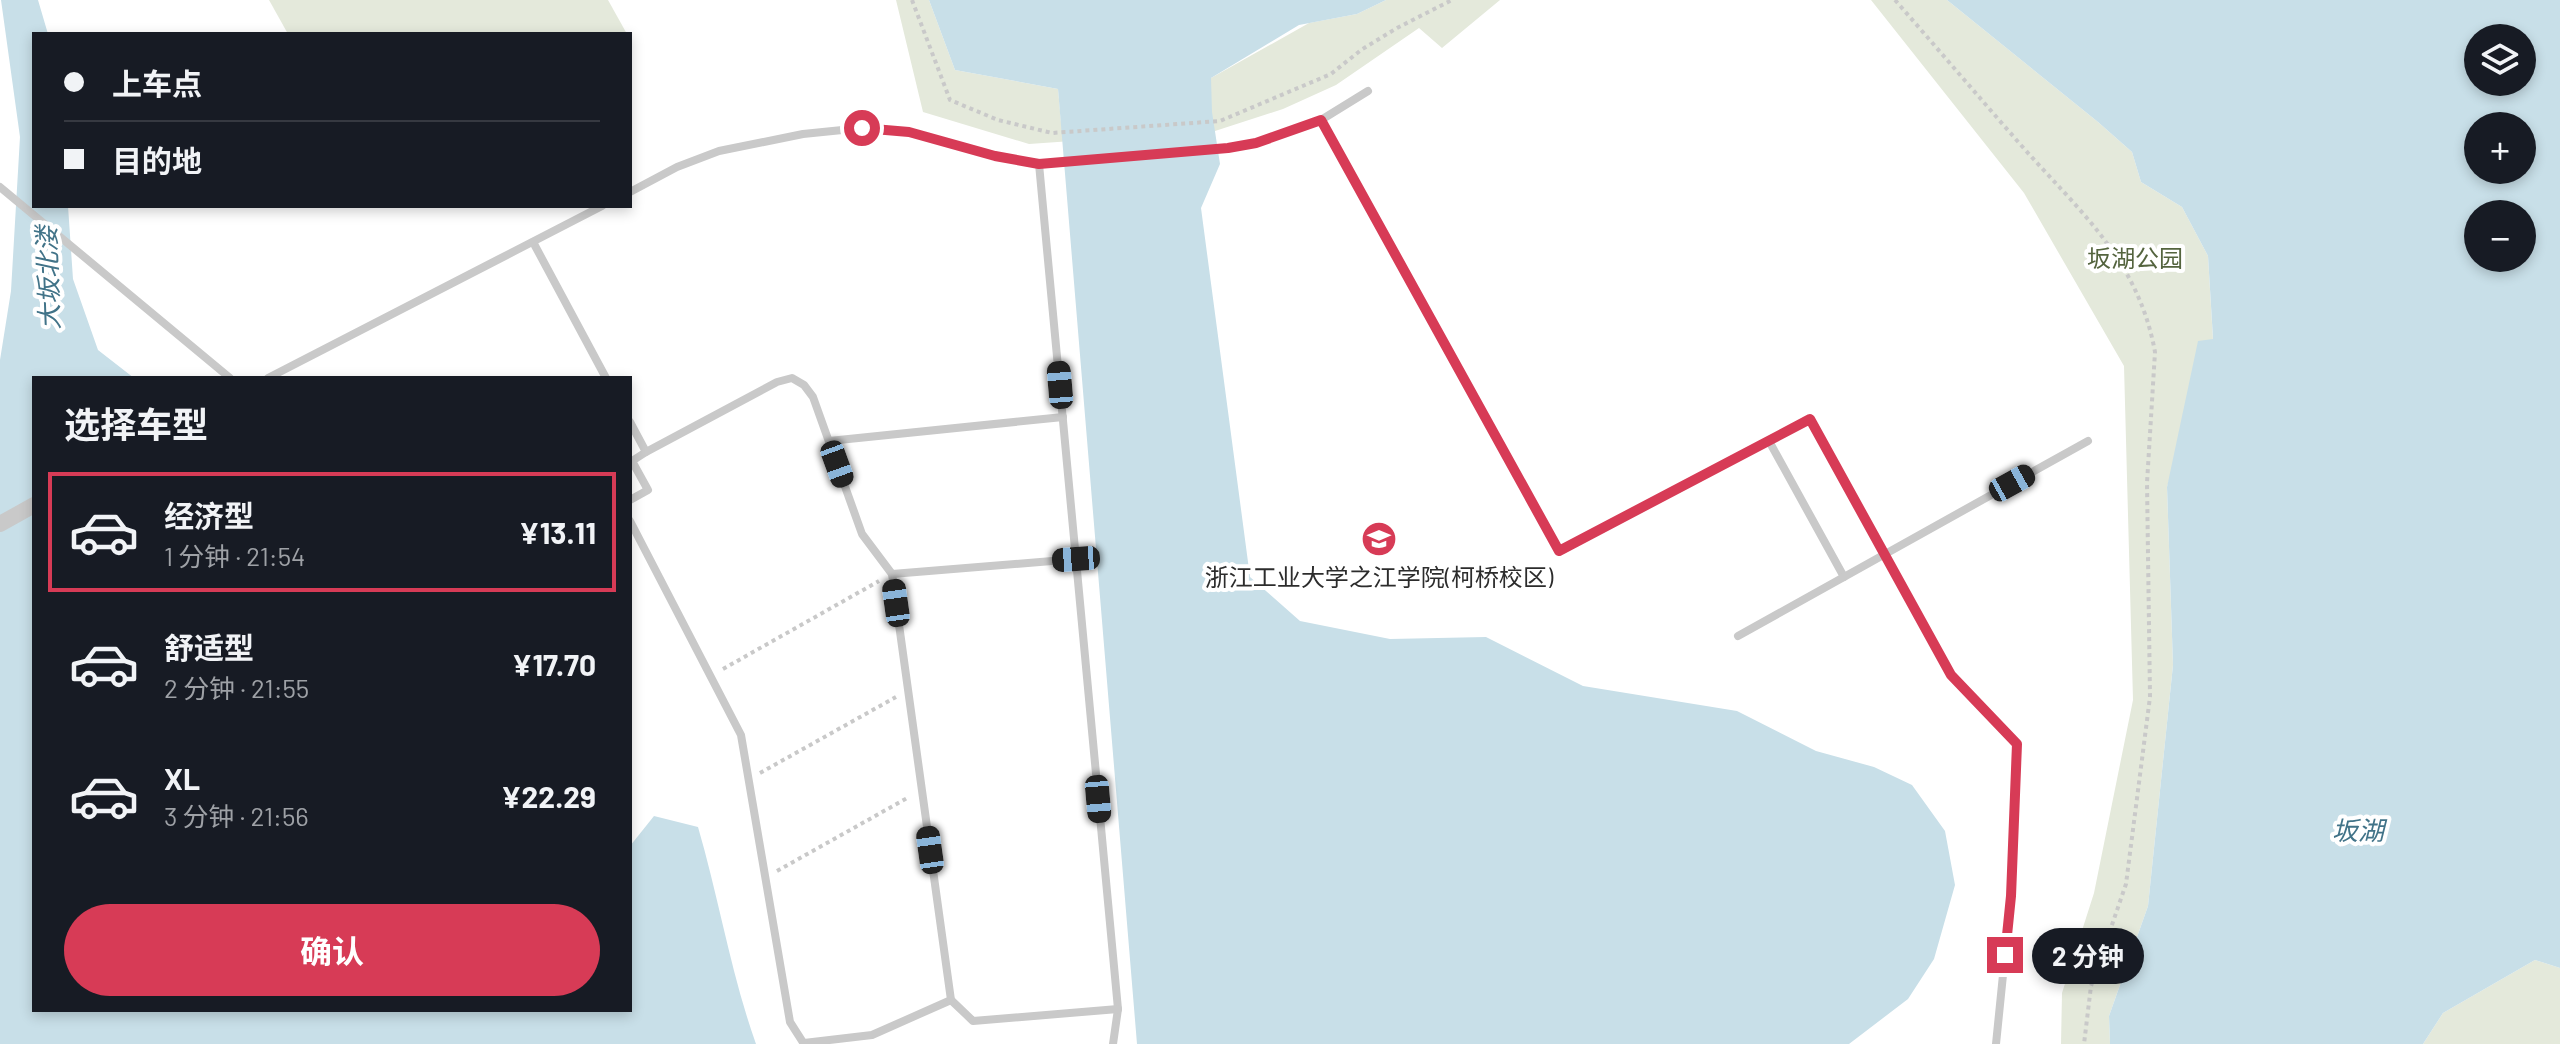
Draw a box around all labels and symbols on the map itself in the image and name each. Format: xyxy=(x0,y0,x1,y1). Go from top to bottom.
route start xyxy=(844,110,880,146)
water label: 大坂北溇 xyxy=(30,223,64,331)
park label: 坂湖公园 xyxy=(2087,243,2183,272)
car xyxy=(1046,360,1074,410)
car xyxy=(818,437,856,491)
car xyxy=(1985,461,2039,505)
school or university icon: 浙江工业大学之江学院(柯桥校区) xyxy=(1360,520,1398,558)
car xyxy=(1051,545,1101,573)
place label: 浙江工业大学之江学院(柯桥校区) xyxy=(1205,562,1554,591)
car xyxy=(881,578,911,628)
car xyxy=(1084,774,1112,824)
water label: 坂湖 xyxy=(2332,814,2388,845)
car xyxy=(915,825,945,875)
callout: 2 分钟 xyxy=(2033,927,2145,983)
route end xyxy=(1987,937,2023,973)

